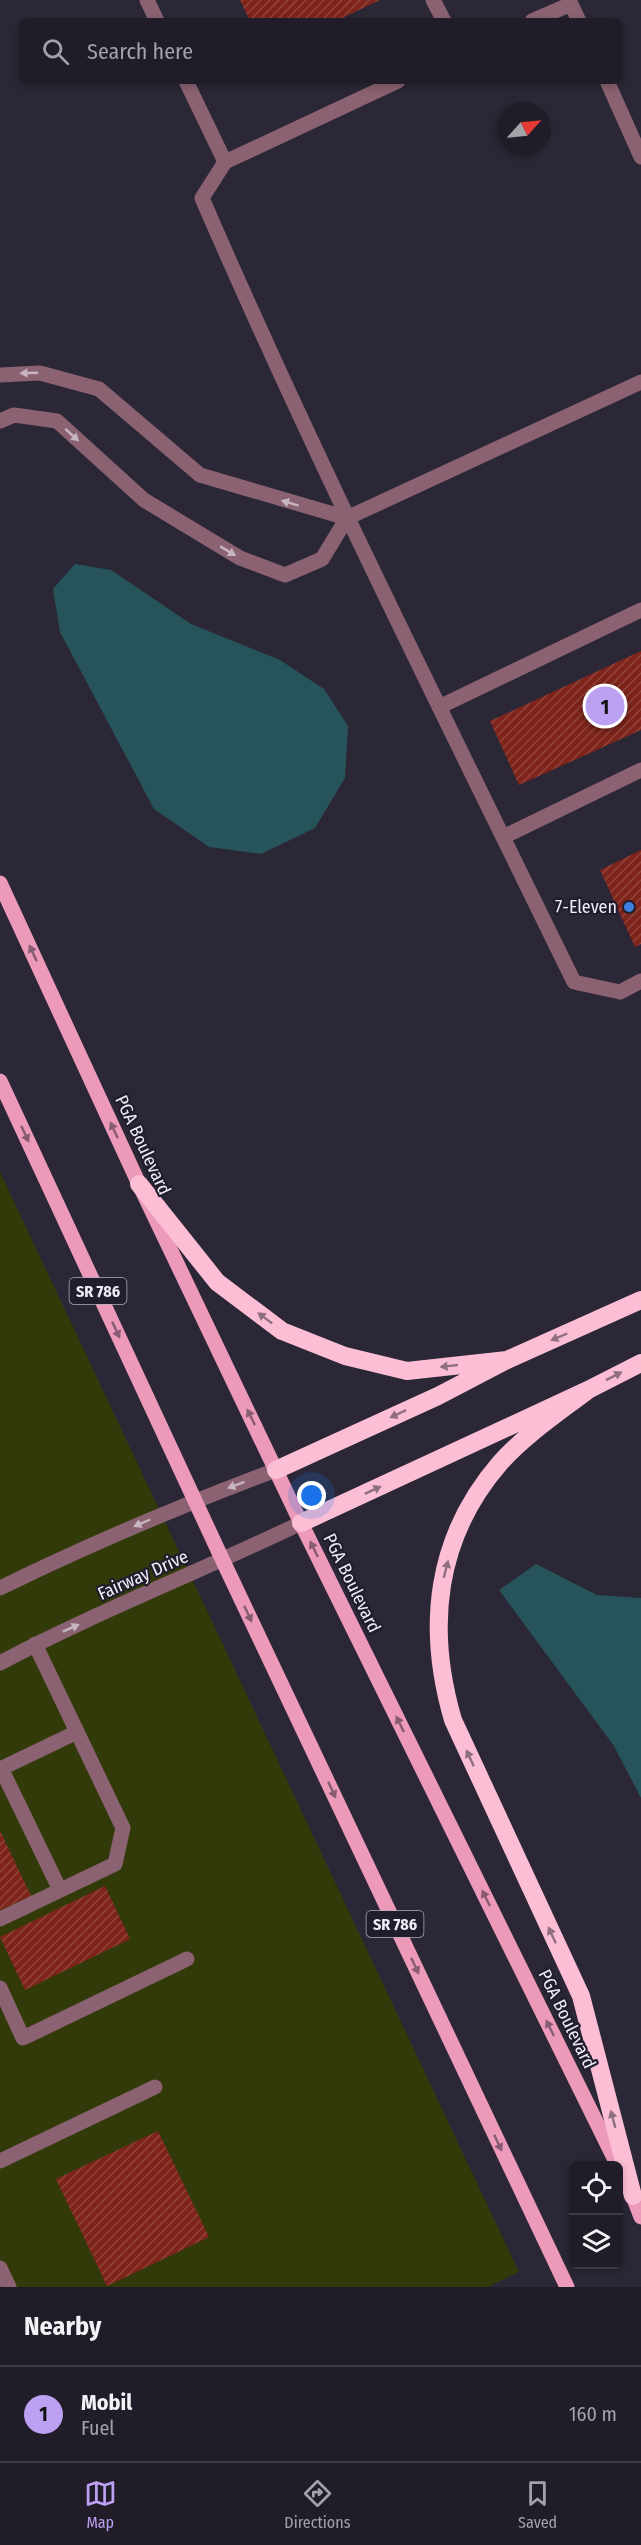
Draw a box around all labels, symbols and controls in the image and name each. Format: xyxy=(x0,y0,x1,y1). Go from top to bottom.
search box xyxy=(18,18,623,84)
icon: search xyxy=(39,35,72,68)
text: Search here xyxy=(87,38,193,65)
north arrow xyxy=(497,102,551,156)
one-way arrow xyxy=(19,369,38,378)
one-way arrow xyxy=(64,428,79,441)
one-way arrow xyxy=(281,498,299,507)
one-way arrow xyxy=(220,545,236,556)
pin: 1 xyxy=(586,684,624,728)
place label: 7-Eleven xyxy=(555,896,617,918)
marker: 7-Eleven xyxy=(622,900,636,914)
one-way arrow xyxy=(28,945,37,962)
street label: PGA Boulevard xyxy=(110,1092,176,1198)
one-way arrow xyxy=(110,1122,119,1139)
one-way arrow xyxy=(20,1126,29,1143)
road number: SR 786 xyxy=(70,1278,126,1304)
one-way arrow xyxy=(257,1313,272,1325)
one-way arrow xyxy=(112,1321,121,1338)
one-way arrow xyxy=(550,1332,568,1342)
one-way arrow xyxy=(439,1361,458,1371)
one-way arrow xyxy=(606,1372,623,1381)
one-way arrow xyxy=(246,1409,255,1426)
one-way arrow xyxy=(389,1410,407,1419)
one-way arrow xyxy=(227,1481,245,1490)
your location xyxy=(297,1481,326,1510)
one-way arrow xyxy=(365,1485,382,1494)
one-way arrow xyxy=(133,1518,151,1528)
street label: PGA Boulevard xyxy=(319,1530,385,1636)
one-way arrow xyxy=(309,1540,318,1557)
street label: Fairway Drive xyxy=(94,1545,192,1605)
one-way arrow xyxy=(441,1560,451,1578)
one-way arrow xyxy=(244,1605,253,1622)
one-way arrow xyxy=(63,1623,81,1633)
one-way arrow xyxy=(395,1715,405,1732)
one-way arrow xyxy=(465,1748,475,1766)
one-way arrow xyxy=(326,1781,336,1799)
one-way arrow xyxy=(482,1890,491,1907)
road number: SR 786 xyxy=(366,1911,424,1937)
one-way arrow xyxy=(548,1926,557,1943)
one-way arrow xyxy=(410,1958,419,1975)
street label: PGA Boulevard xyxy=(534,1966,600,2072)
one-way arrow xyxy=(546,2020,555,2037)
one-way arrow xyxy=(608,2110,617,2128)
one-way arrow xyxy=(494,2134,503,2151)
map controls xyxy=(569,2161,623,2269)
button: locate xyxy=(569,2161,623,2215)
button: layers xyxy=(569,2215,623,2269)
text: Nearby xyxy=(24,2311,101,2342)
text: Mobil xyxy=(81,2389,132,2416)
text: 1 xyxy=(39,2402,48,2426)
text: 160 m xyxy=(569,2402,617,2426)
text: Fuel xyxy=(81,2416,115,2440)
tab: Map xyxy=(84,2477,117,2532)
tab: Directions xyxy=(284,2477,351,2532)
tab: Saved xyxy=(518,2477,557,2532)

